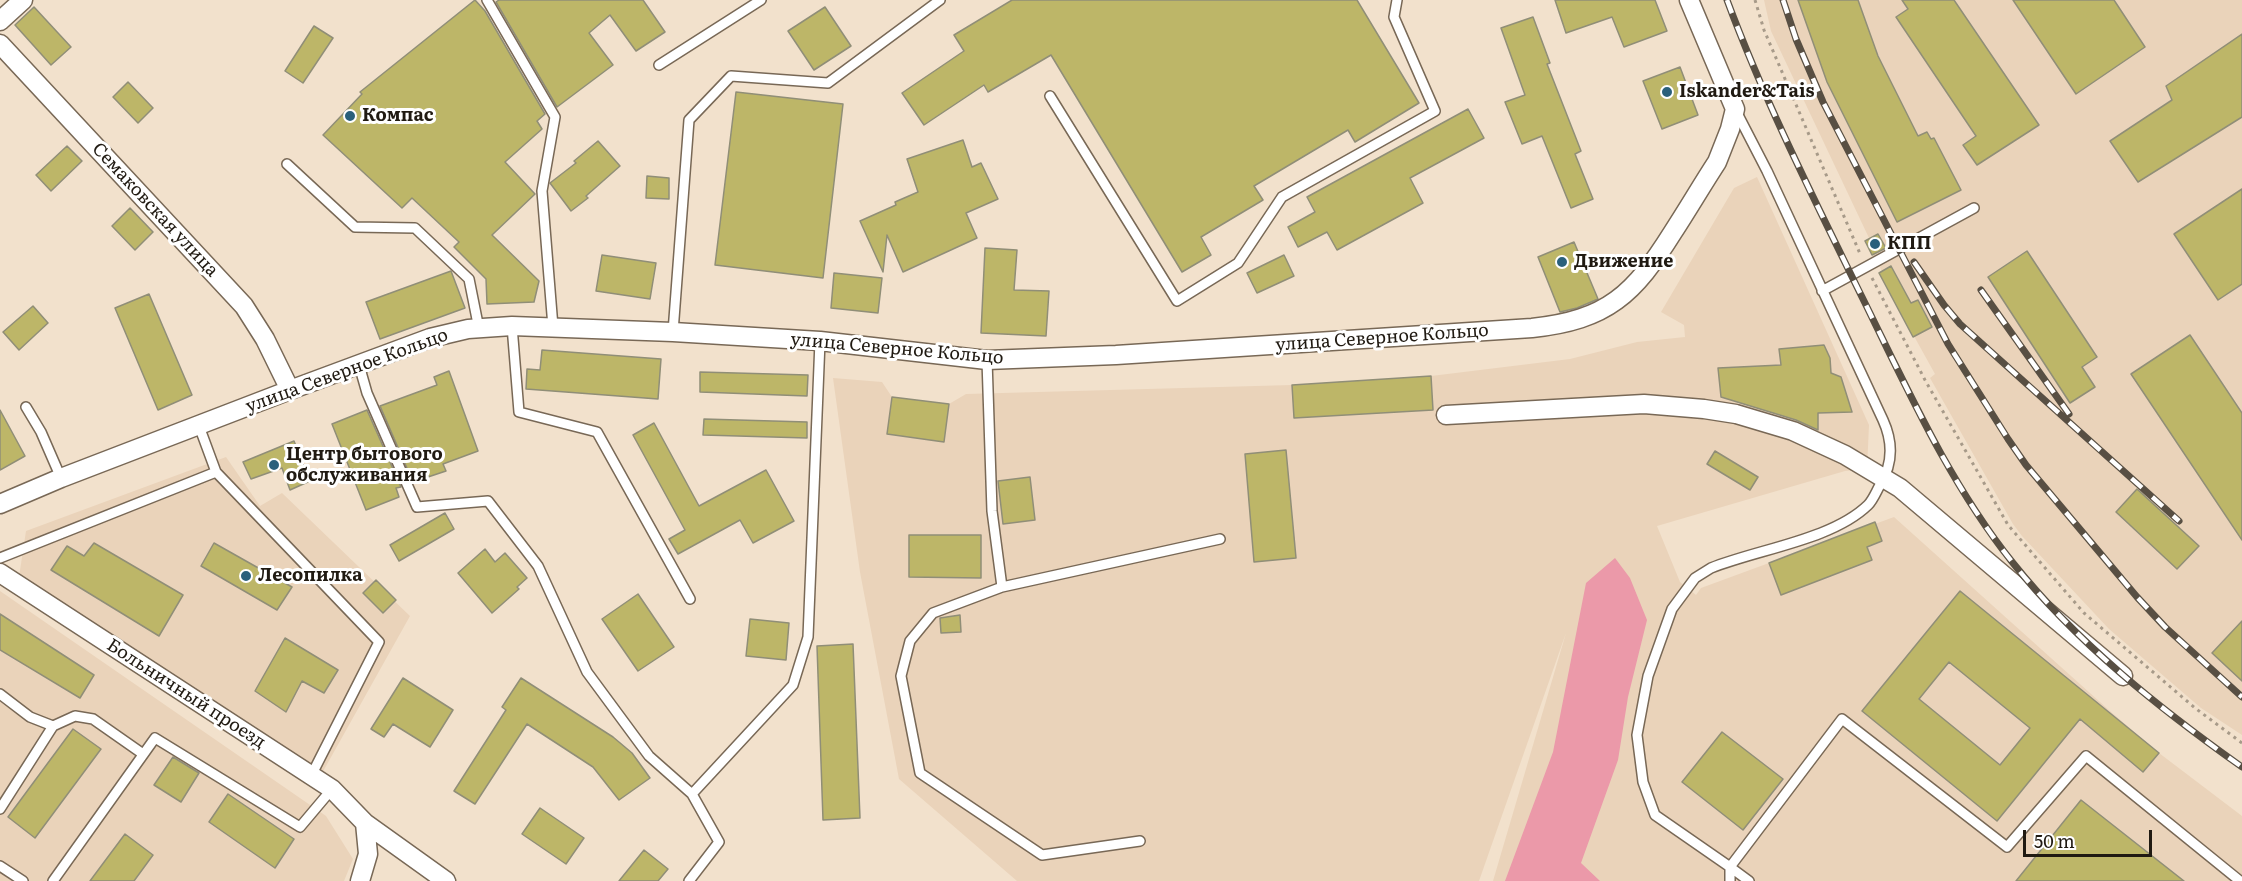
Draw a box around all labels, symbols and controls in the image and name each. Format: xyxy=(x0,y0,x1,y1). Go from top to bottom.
place label: Iskander&Tais xyxy=(1679,81,1814,103)
marker: Iskander&Tais xyxy=(1660,85,1674,99)
place label: Компас xyxy=(362,105,434,127)
marker: Компас xyxy=(343,109,357,123)
street label: Семаковская улица xyxy=(87,139,223,281)
place label: КПП xyxy=(1887,233,1931,255)
marker: КПП xyxy=(1868,237,1882,251)
place label: Движение xyxy=(1574,251,1673,273)
marker: Движение xyxy=(1555,255,1569,269)
street label: улица Северное Кольцо xyxy=(1275,320,1489,356)
street label: улица Северное Кольцо xyxy=(243,324,451,418)
street label: улица Северное Кольцо xyxy=(790,329,1004,369)
place label: Центр бытового обслуживания xyxy=(286,444,443,486)
marker: Центр бытового обслуживания xyxy=(267,458,281,472)
place label: Лесопилка xyxy=(258,565,363,587)
marker: Лесопилка xyxy=(239,569,253,583)
street label: Больничный проезд xyxy=(102,635,270,753)
scale bar xyxy=(2026,818,2155,856)
text: 50 m xyxy=(2034,827,2075,854)

